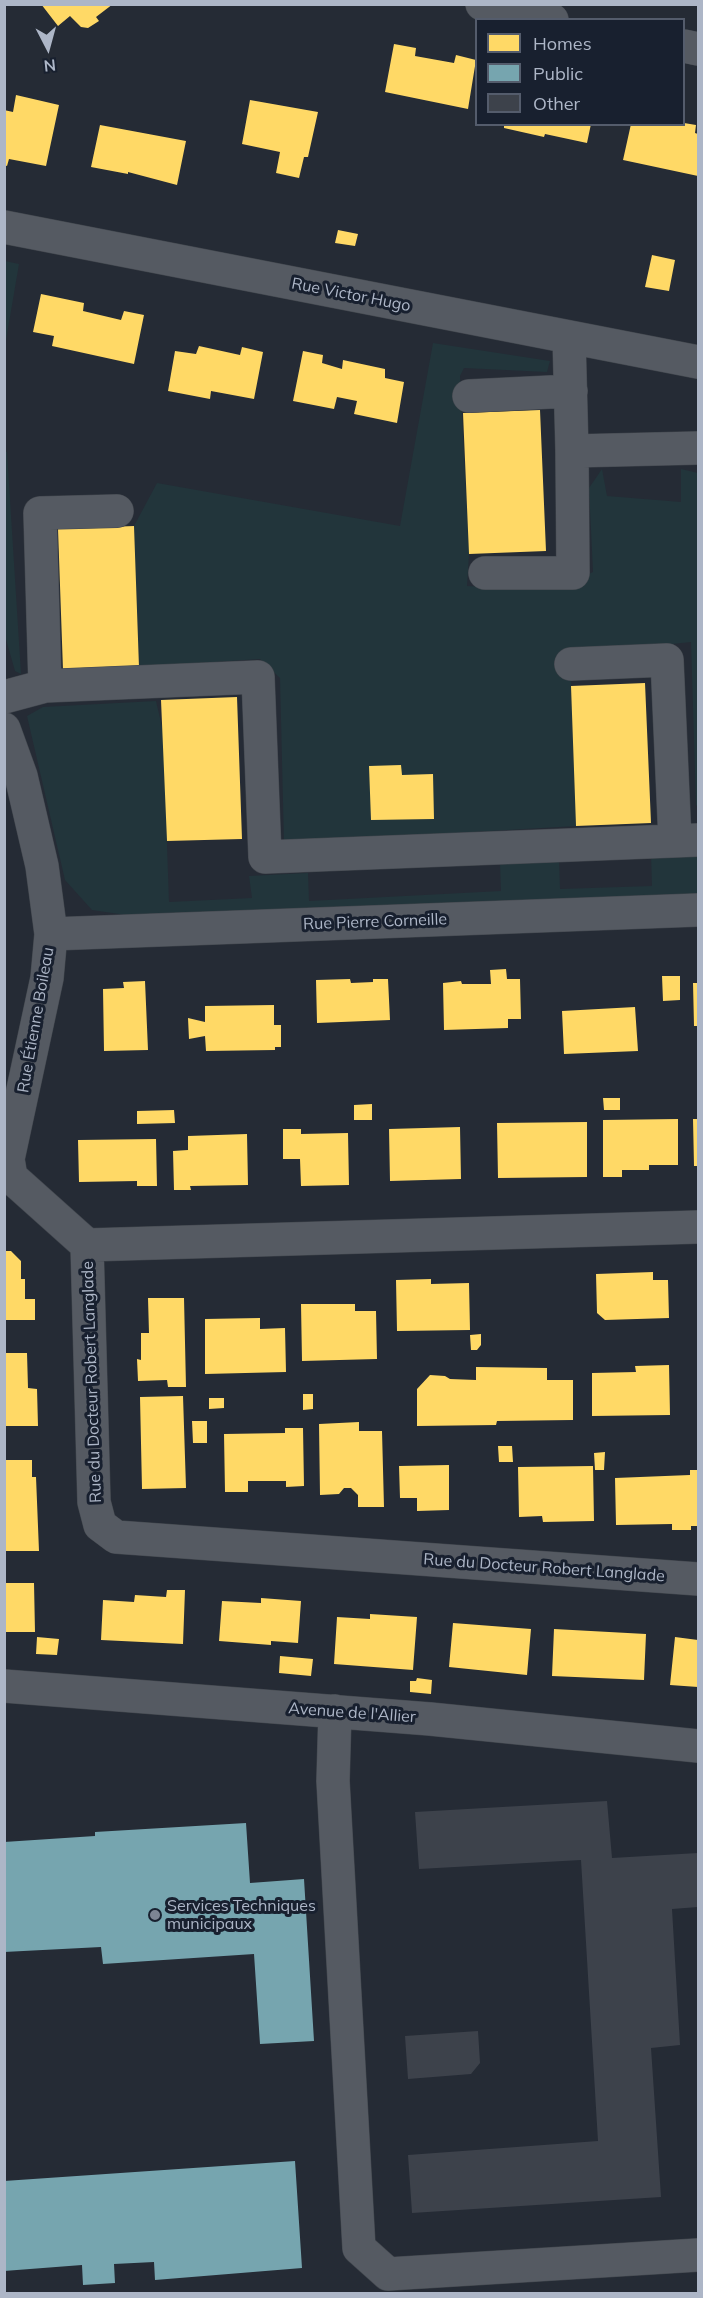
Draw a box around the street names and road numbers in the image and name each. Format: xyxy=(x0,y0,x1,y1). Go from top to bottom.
street label: Rue Victor Hugo xyxy=(290,274,412,316)
street label: Rue Pierre Corneille xyxy=(303,910,447,934)
street label: Rue Étienne Boileau xyxy=(14,946,58,1094)
street label: Rue du Docteur Robert Langlade xyxy=(78,1261,106,1503)
street label: Rue du Docteur Robert Langlade xyxy=(423,1550,665,1586)
street label: Avenue de l'Allier xyxy=(288,1699,416,1727)

